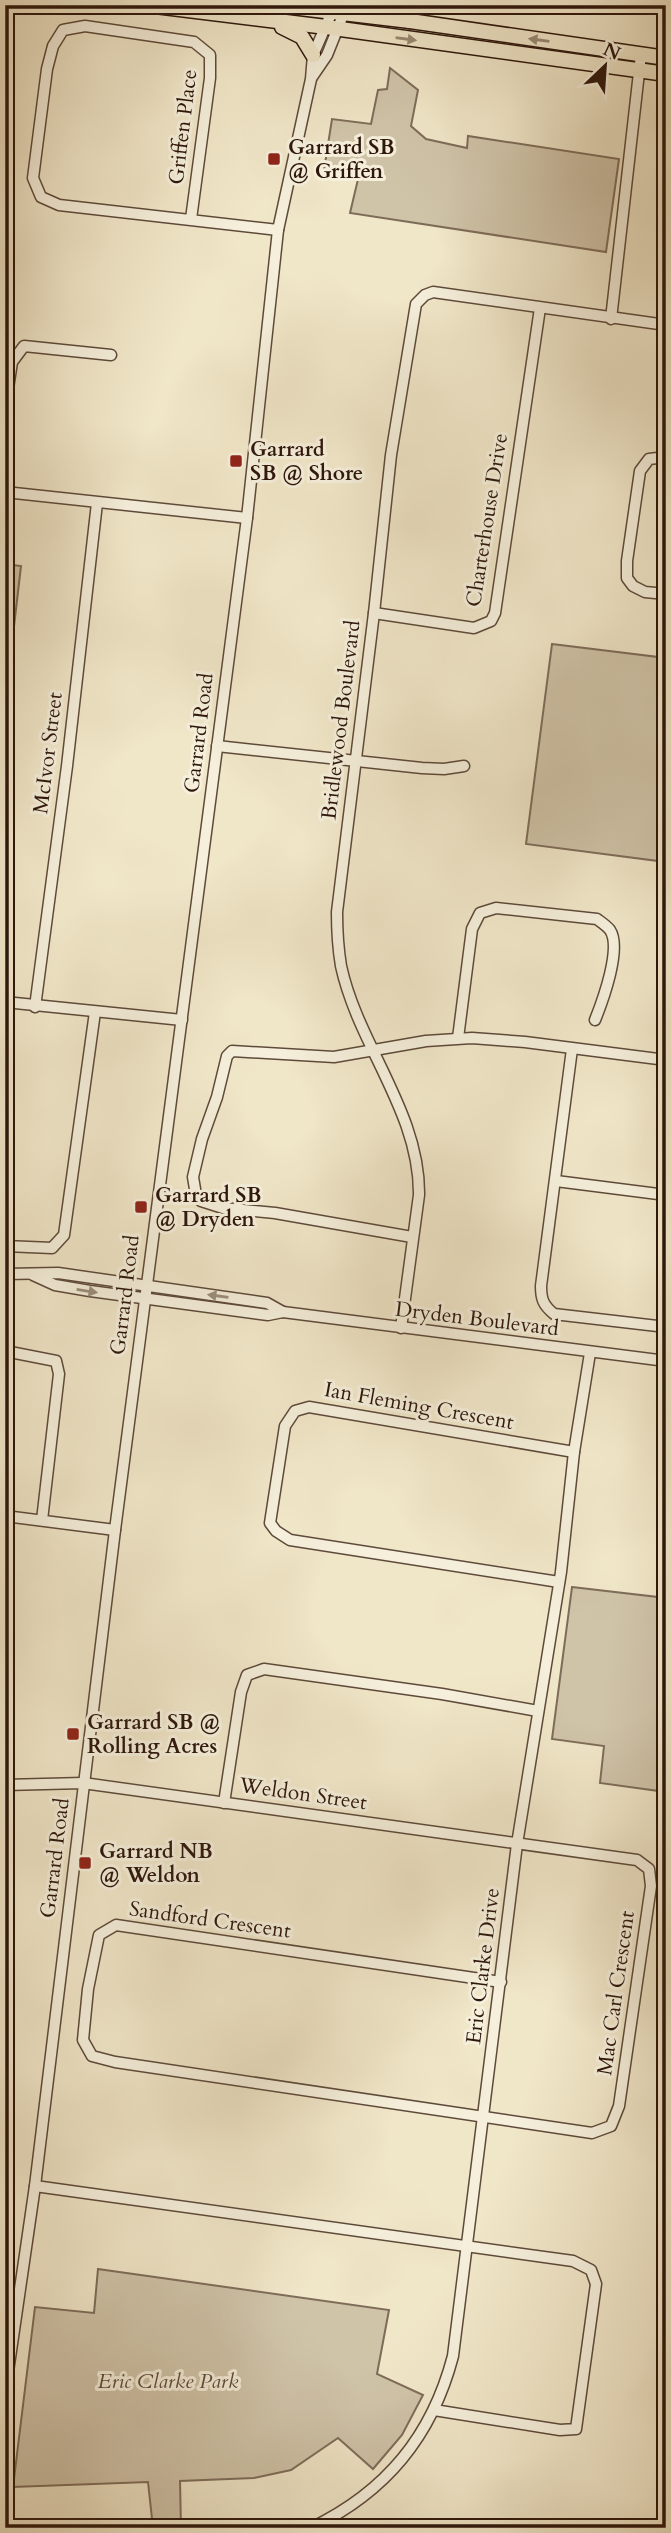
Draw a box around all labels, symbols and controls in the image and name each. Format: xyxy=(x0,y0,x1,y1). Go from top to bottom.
north arrow xyxy=(570,32,640,102)
one-way arrow xyxy=(395,34,417,45)
one-way arrow xyxy=(528,35,550,46)
text: N xyxy=(599,36,625,67)
street label: Griffen Place xyxy=(162,68,204,186)
place label: Garrard SB @ Griffen xyxy=(288,133,395,186)
marker: Garrard SB @ Griffen xyxy=(266,151,282,167)
street label: Charterhouse Drive xyxy=(459,431,515,609)
place label: Garrard SB @ Shore xyxy=(250,435,363,488)
marker: Garrard SB @ Shore xyxy=(228,453,244,469)
street label: Bridlewood Boulevard xyxy=(314,619,368,821)
street label: Garrard Road xyxy=(177,671,221,795)
street label: McIvor Street xyxy=(26,690,70,815)
place label: Garrard SB @ Dryden xyxy=(155,1181,262,1234)
marker: Garrard SB @ Dryden xyxy=(133,1199,149,1215)
street label: Garrard Road xyxy=(103,1233,147,1357)
one-way arrow xyxy=(77,1286,99,1297)
one-way arrow xyxy=(207,1291,229,1302)
street label: Dryden Boulevard xyxy=(394,1295,560,1343)
street label: Ian Fleming Crescent xyxy=(322,1375,516,1437)
place label: Garrard SB @ Rolling Acres xyxy=(87,1708,220,1761)
marker: Garrard SB @ Rolling Acres xyxy=(65,1726,81,1742)
street label: Weldon Street xyxy=(236,1771,369,1817)
street label: Garrard Road xyxy=(33,1796,77,1920)
place label: Garrard NB @ Weldon xyxy=(99,1837,213,1890)
marker: Garrard NB @ Weldon xyxy=(77,1855,93,1871)
street label: Eric Clarke Drive xyxy=(459,1886,507,2046)
street label: Sandford Crescent xyxy=(127,1894,293,1946)
street label: Mac Carl Crescent xyxy=(590,1909,642,2077)
park label: Eric Clarke Park xyxy=(98,2367,239,2396)

